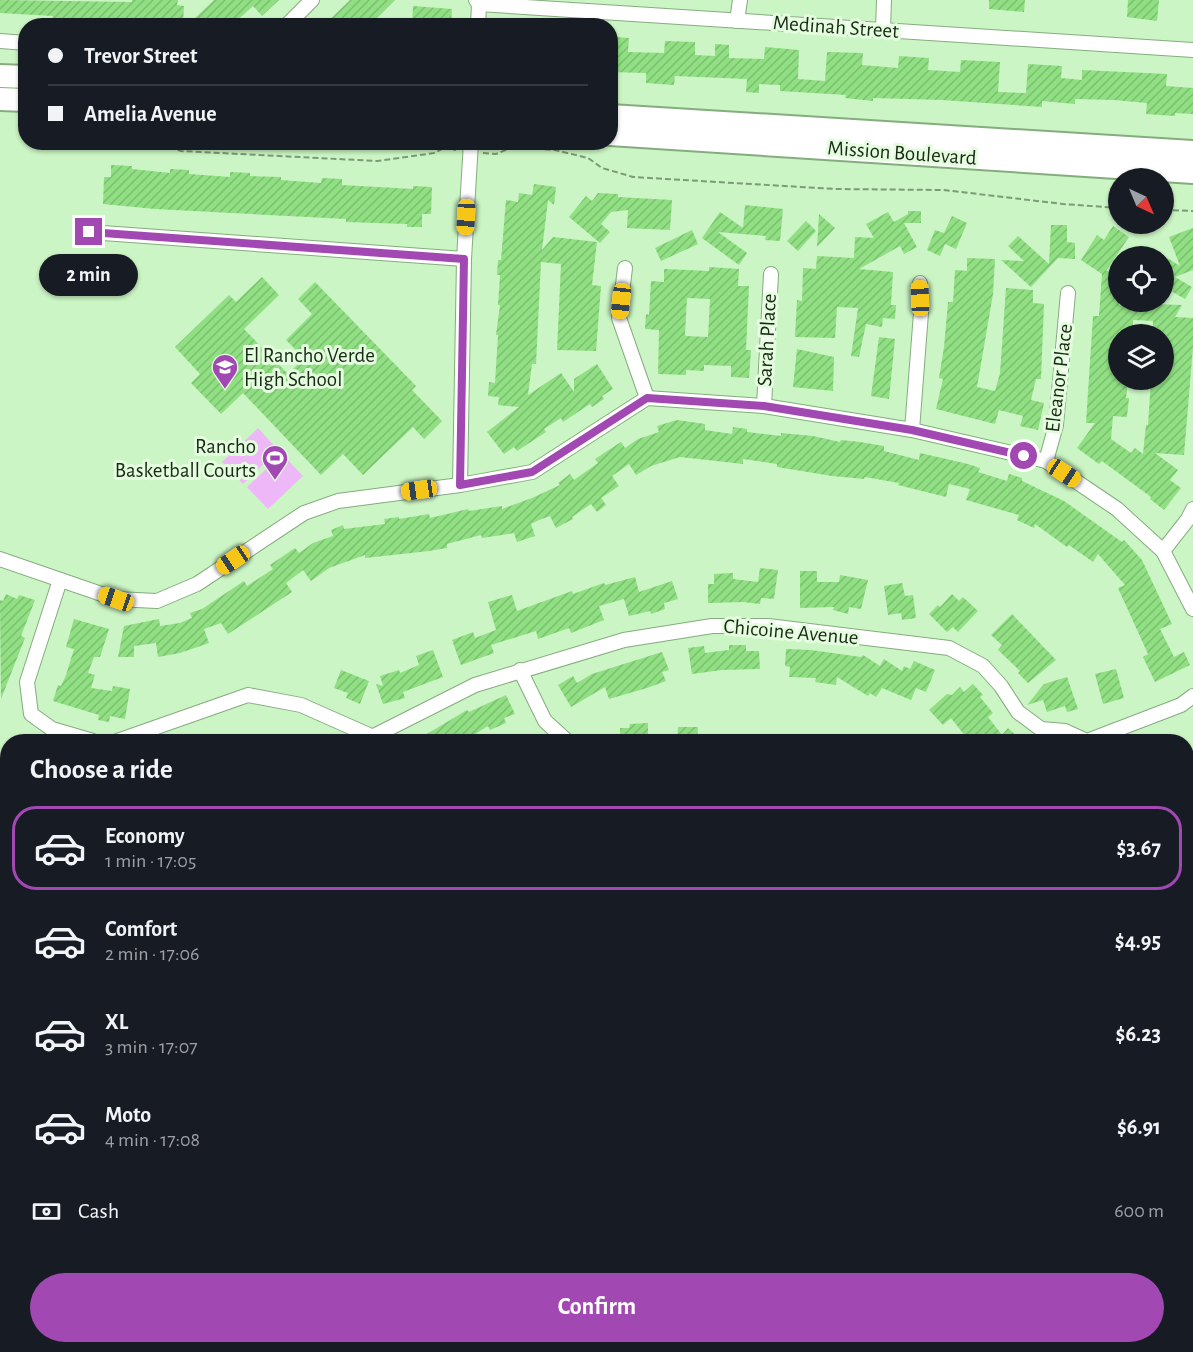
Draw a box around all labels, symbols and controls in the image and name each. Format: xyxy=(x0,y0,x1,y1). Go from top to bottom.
street label: Medinah Street xyxy=(772,12,900,42)
text: Trevor Street xyxy=(84,45,197,67)
text: Amelia Avenue xyxy=(84,103,217,125)
street label: Mission Boulevard xyxy=(827,137,977,169)
north arrow xyxy=(1108,168,1174,234)
map controls xyxy=(1108,168,1174,390)
car xyxy=(456,199,476,235)
route end xyxy=(75,218,102,245)
button: locate xyxy=(1108,246,1174,312)
callout: 2 min xyxy=(40,253,138,295)
text: 2 min xyxy=(66,265,111,285)
car xyxy=(910,280,930,316)
car xyxy=(610,282,632,320)
street label: Sarah Place xyxy=(754,293,780,387)
street label: Eleanor Place xyxy=(1042,323,1076,433)
button: layers xyxy=(1108,324,1174,390)
place label: El Rancho Verde High School xyxy=(244,345,375,390)
school or university icon: El Rancho Verde High School xyxy=(210,352,240,390)
place label: Rancho Basketball Courts xyxy=(115,436,256,481)
route start xyxy=(1010,442,1037,469)
sports icon: Rancho Basketball Courts xyxy=(260,443,290,481)
car xyxy=(1044,456,1084,490)
car xyxy=(400,479,438,501)
car xyxy=(213,542,253,578)
car xyxy=(96,585,136,613)
street label: Chicoine Avenue xyxy=(723,616,859,648)
text: Choose a ride xyxy=(30,756,173,783)
icon: car xyxy=(33,821,87,875)
text: Economy xyxy=(105,825,185,847)
text: $3.67 xyxy=(1116,837,1161,859)
text: 1 min · 17:05 xyxy=(105,851,196,871)
icon: car xyxy=(33,914,87,968)
text: Comfort xyxy=(105,918,177,940)
text: $4.95 xyxy=(1115,930,1161,952)
text: 2 min · 17:06 xyxy=(105,944,200,964)
icon: car xyxy=(33,1007,87,1061)
text: XL xyxy=(105,1011,128,1033)
text: $6.23 xyxy=(1116,1023,1161,1045)
text: 3 min · 17:07 xyxy=(105,1037,198,1057)
icon: car xyxy=(33,1100,87,1154)
text: Moto xyxy=(105,1104,151,1126)
text: $6.91 xyxy=(1117,1116,1161,1138)
text: 4 min · 17:08 xyxy=(105,1130,200,1150)
icon: cash xyxy=(30,1195,63,1228)
text: Cash xyxy=(78,1200,119,1222)
text: 600 m xyxy=(1114,1201,1164,1221)
button: Confirm xyxy=(30,1273,1164,1342)

